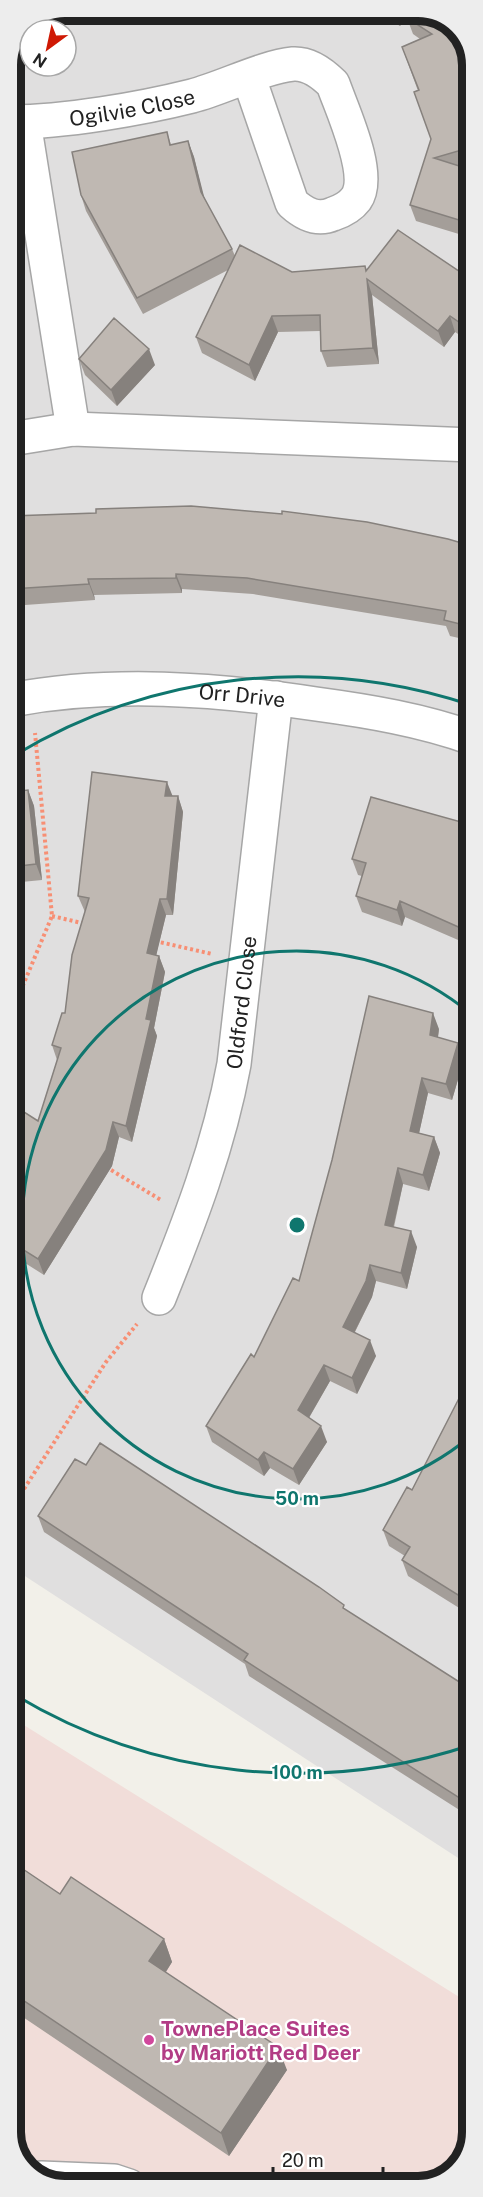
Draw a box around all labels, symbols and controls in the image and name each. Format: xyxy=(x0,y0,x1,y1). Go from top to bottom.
north arrow xyxy=(18,18,78,78)
text: N xyxy=(30,49,51,72)
street label: Ogilvie Close xyxy=(68,83,197,131)
street label: Orr Drive xyxy=(198,678,287,712)
street label: Oldford Close xyxy=(221,935,261,1071)
centre of rings xyxy=(287,1215,307,1235)
text: 50 m xyxy=(275,1488,319,1509)
text: 100 m xyxy=(271,1762,323,1783)
place label: TownePlace Suites by Mariott Red Deer xyxy=(161,2016,361,2065)
marker: TownePlace Suites by Mariott Red Deer xyxy=(142,2033,156,2047)
scale bar xyxy=(273,2140,382,2178)
text: 20 m xyxy=(282,2150,324,2171)

